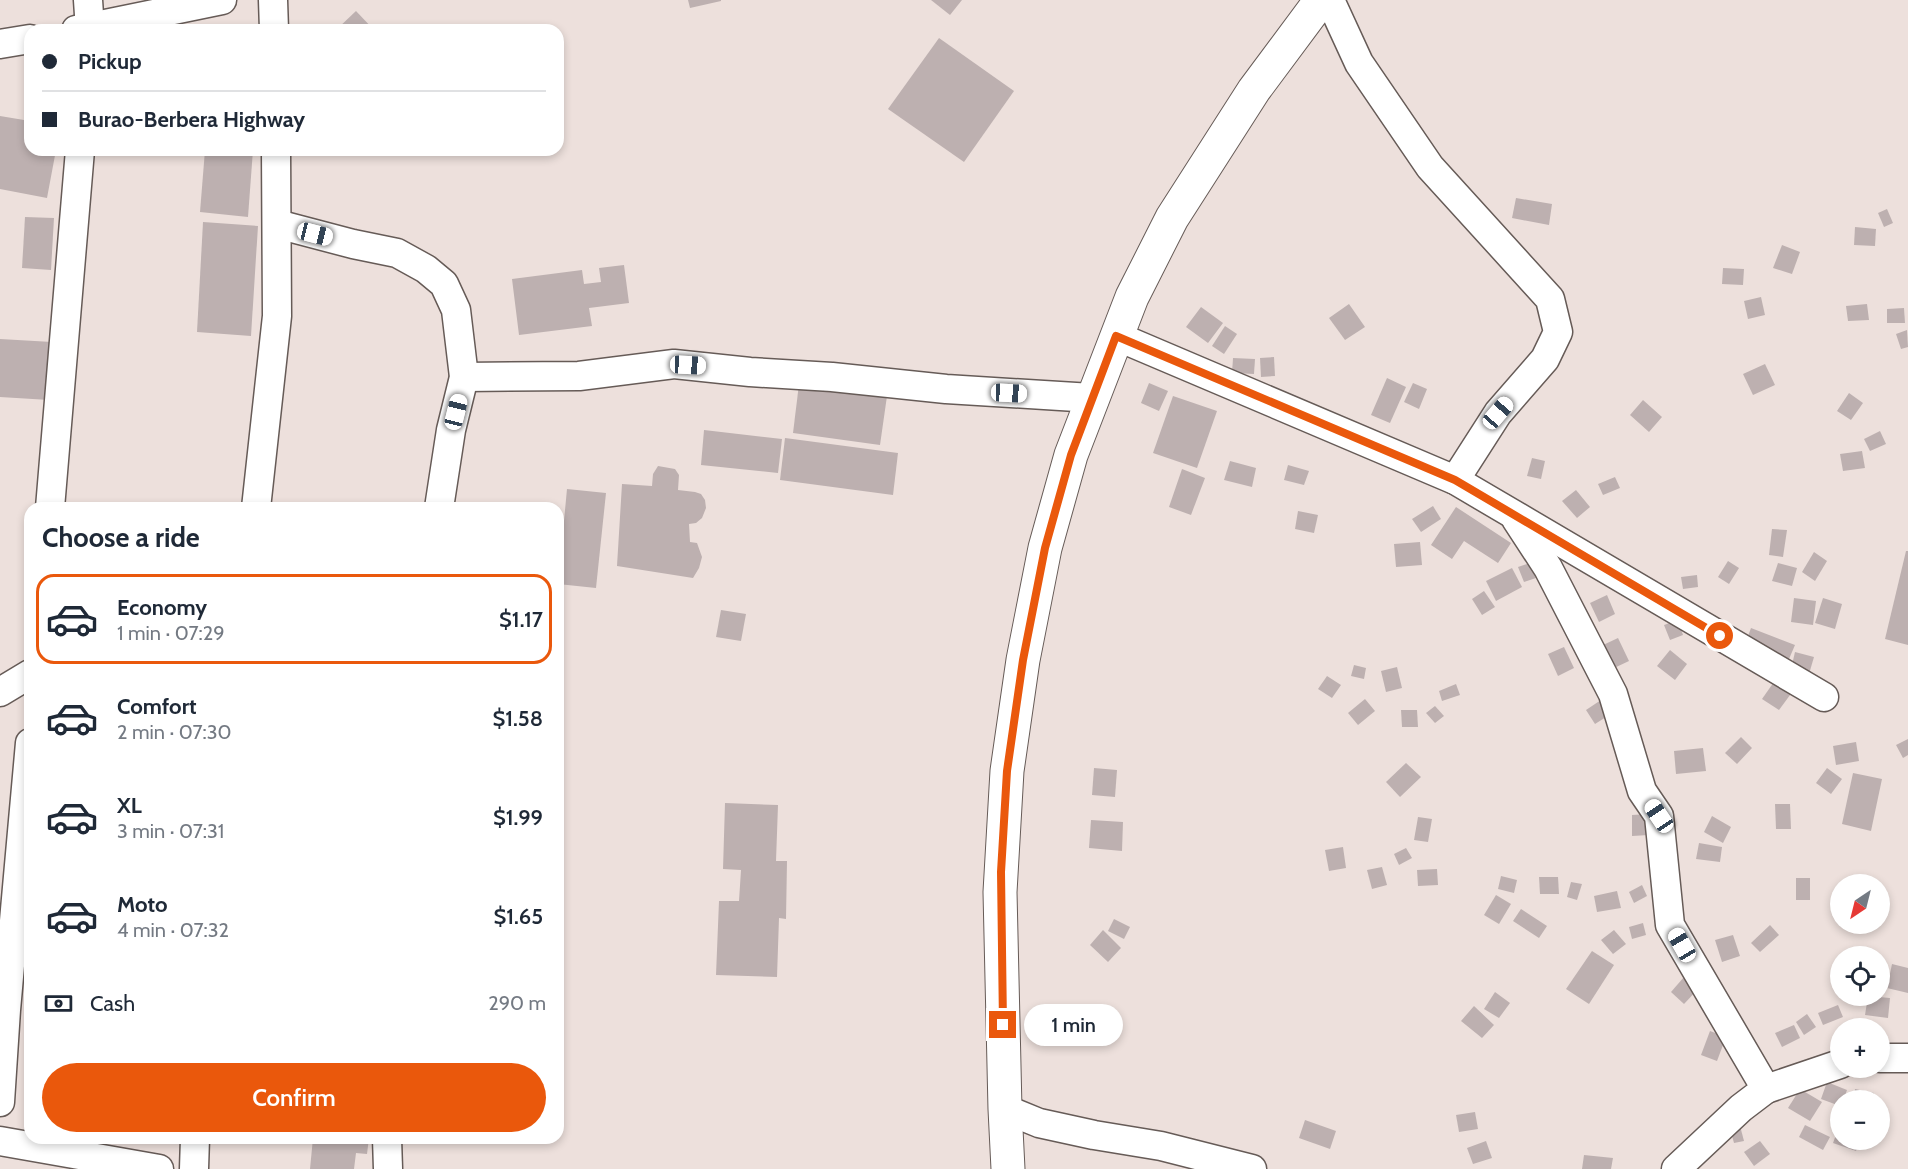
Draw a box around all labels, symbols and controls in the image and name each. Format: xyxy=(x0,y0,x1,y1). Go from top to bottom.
text: Pickup xyxy=(78,48,142,75)
text: Burao-Berbera Highway xyxy=(78,106,305,133)
car xyxy=(295,221,335,247)
car xyxy=(670,355,706,375)
car xyxy=(991,383,1027,403)
car xyxy=(443,392,469,432)
car xyxy=(1479,394,1517,432)
text: Choose a ride xyxy=(42,521,200,554)
icon: car xyxy=(45,592,99,646)
text: Economy xyxy=(117,594,207,621)
text: $1.17 xyxy=(499,606,543,633)
text: 1 min · 07:29 xyxy=(117,621,225,645)
route start xyxy=(1706,622,1733,649)
icon: car xyxy=(45,691,99,745)
text: Comfort xyxy=(117,693,196,720)
text: $1.58 xyxy=(493,705,543,732)
text: 2 min · 07:30 xyxy=(117,720,231,744)
icon: car xyxy=(45,790,99,844)
text: XL xyxy=(117,792,142,819)
car xyxy=(1641,796,1677,836)
text: $1.99 xyxy=(493,804,543,831)
text: 3 min · 07:31 xyxy=(117,819,224,843)
north arrow xyxy=(1830,874,1890,934)
map controls xyxy=(1830,874,1890,1150)
icon: car xyxy=(45,889,99,943)
text: Moto xyxy=(117,891,168,918)
text: $1.65 xyxy=(493,903,543,930)
text: 4 min · 07:32 xyxy=(117,918,229,942)
car xyxy=(1665,925,1699,965)
button: locate xyxy=(1830,946,1890,1006)
icon: cash xyxy=(42,987,75,1020)
text: Cash xyxy=(90,990,135,1017)
text: 290 m xyxy=(488,991,546,1015)
callout: 1 min xyxy=(1024,1004,1123,1046)
route end xyxy=(989,1011,1016,1038)
text: 1 min xyxy=(1051,1013,1096,1037)
button: + xyxy=(1830,1018,1890,1078)
button: Confirm xyxy=(42,1063,546,1132)
button: − xyxy=(1830,1090,1890,1150)

